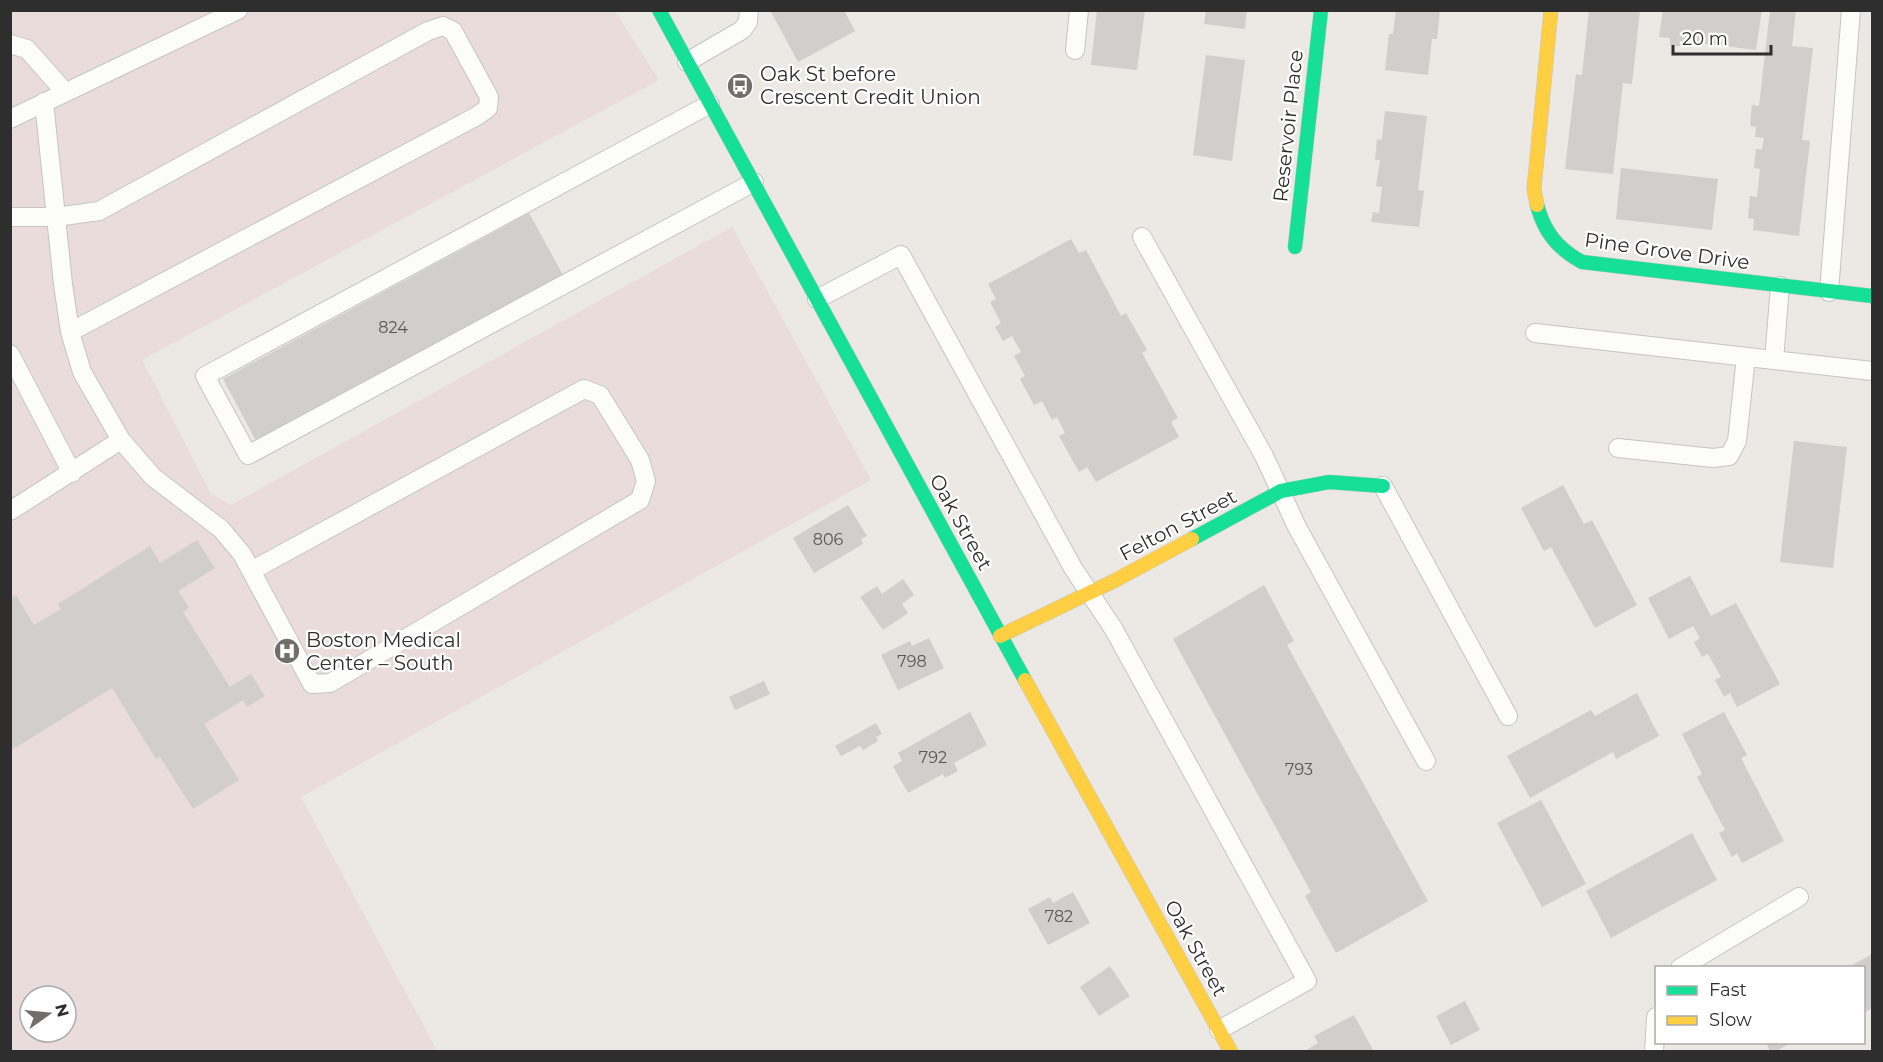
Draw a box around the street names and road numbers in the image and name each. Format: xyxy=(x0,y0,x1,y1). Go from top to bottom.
street label: Reservoir Place xyxy=(1268,49,1308,203)
street label: Pine Grove Drive xyxy=(1583,228,1751,274)
street label: Oak Street xyxy=(925,470,997,574)
street label: Felton Street xyxy=(1115,484,1241,566)
street label: Oak Street xyxy=(1160,896,1232,1000)

